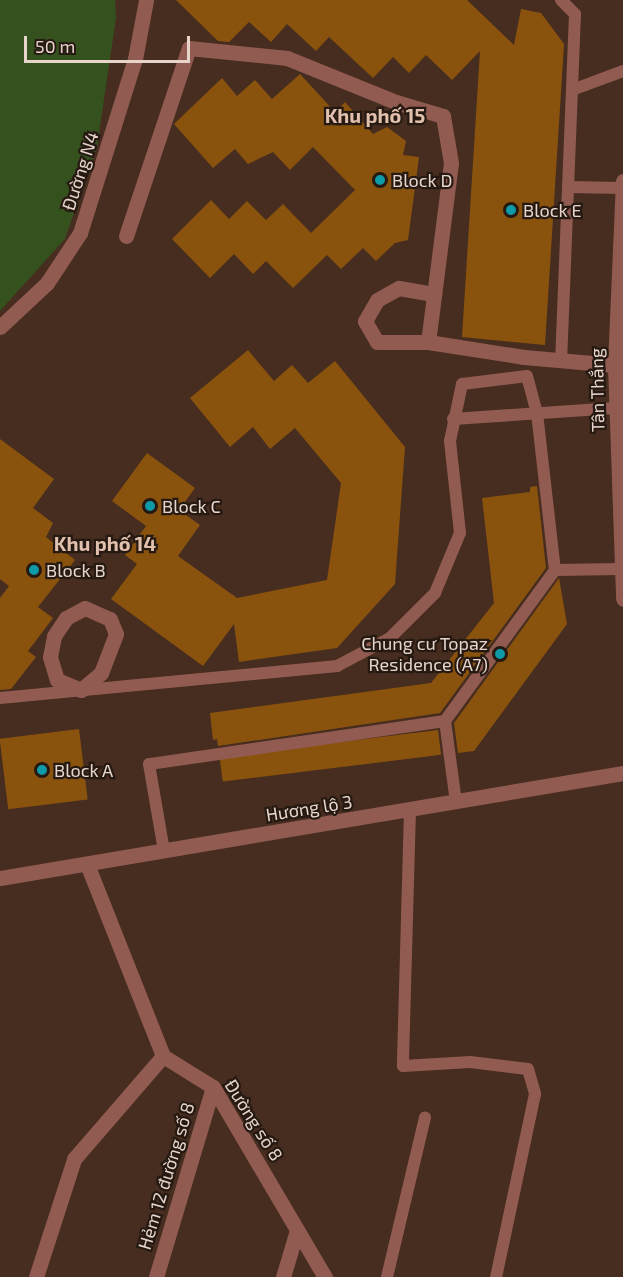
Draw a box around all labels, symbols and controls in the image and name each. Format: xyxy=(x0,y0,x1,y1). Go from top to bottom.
scale bar xyxy=(27,24,194,62)
text: 50 m xyxy=(35,35,75,57)
district label: Khu phố 15 xyxy=(325,103,425,127)
street label: Đường N4 xyxy=(57,129,103,213)
place label: Block D xyxy=(392,169,453,191)
marker: Block D xyxy=(373,173,387,187)
place label: Block E xyxy=(523,199,582,221)
marker: Block E xyxy=(504,203,518,217)
street label: Tân Thắng xyxy=(585,348,609,432)
place label: Block C xyxy=(162,495,221,517)
marker: Block C xyxy=(143,499,157,513)
district label: Khu phố 14 xyxy=(54,531,156,555)
place label: Block B xyxy=(46,559,106,581)
marker: Block B xyxy=(27,563,41,577)
place label: Chung cư Topaz Residence (A7) xyxy=(361,633,488,676)
marker: Chung cư Topaz Residence (A7) xyxy=(493,647,507,661)
place label: Block A xyxy=(54,759,114,781)
marker: Block A xyxy=(35,763,49,777)
street label: Hương lộ 3 xyxy=(264,791,354,825)
street label: Đường số 8 xyxy=(220,1075,288,1165)
street label: Hẻm 12 đường số 8 xyxy=(133,1100,199,1252)

